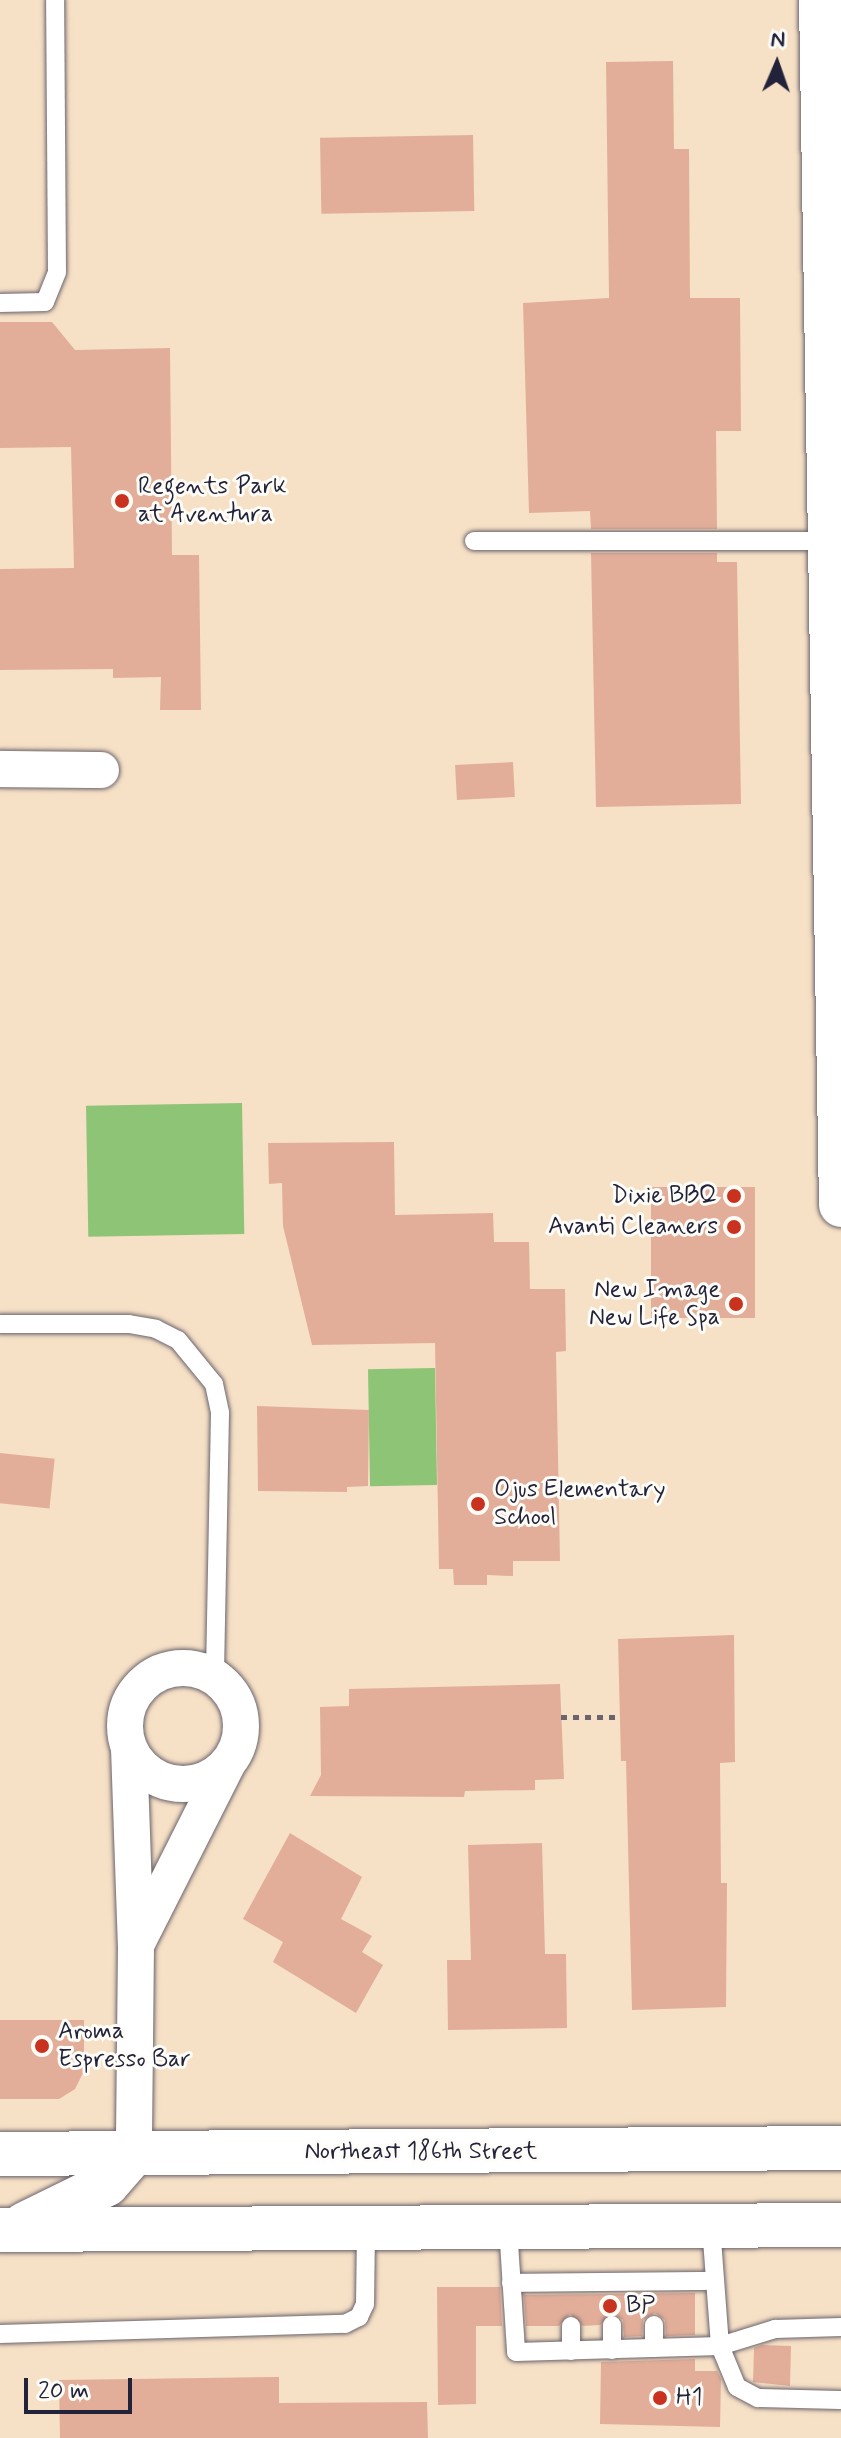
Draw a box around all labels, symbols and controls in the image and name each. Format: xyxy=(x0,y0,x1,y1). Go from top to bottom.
north arrow xyxy=(737,24,817,104)
text: N xyxy=(770,26,786,54)
place label: Regents Park at Aventura xyxy=(138,473,282,529)
marker: Regents Park at Aventura xyxy=(113,492,131,510)
place label: Dixie BBQ xyxy=(611,1182,718,1210)
marker: Dixie BBQ xyxy=(725,1187,743,1205)
place label: Avanti Cleaners xyxy=(548,1213,718,1241)
marker: Avanti Cleaners xyxy=(725,1218,743,1236)
place label: New Image New Life Spa xyxy=(586,1276,720,1332)
marker: New Image New Life Spa xyxy=(727,1295,745,1313)
place label: Ojus Elementary School xyxy=(494,1476,675,1532)
marker: Ojus Elementary School xyxy=(469,1495,487,1513)
place label: Aroma Espresso Bar xyxy=(58,2018,190,2074)
marker: Aroma Espresso Bar xyxy=(33,2037,51,2055)
street label: Northeast 186th Street xyxy=(305,2138,537,2166)
place label: BP xyxy=(626,2292,655,2320)
marker: BP xyxy=(601,2297,619,2315)
scale bar xyxy=(28,2362,136,2412)
text: 20 m xyxy=(38,2376,89,2407)
place label: H1 xyxy=(676,2384,702,2412)
marker: H1 xyxy=(651,2389,669,2407)

